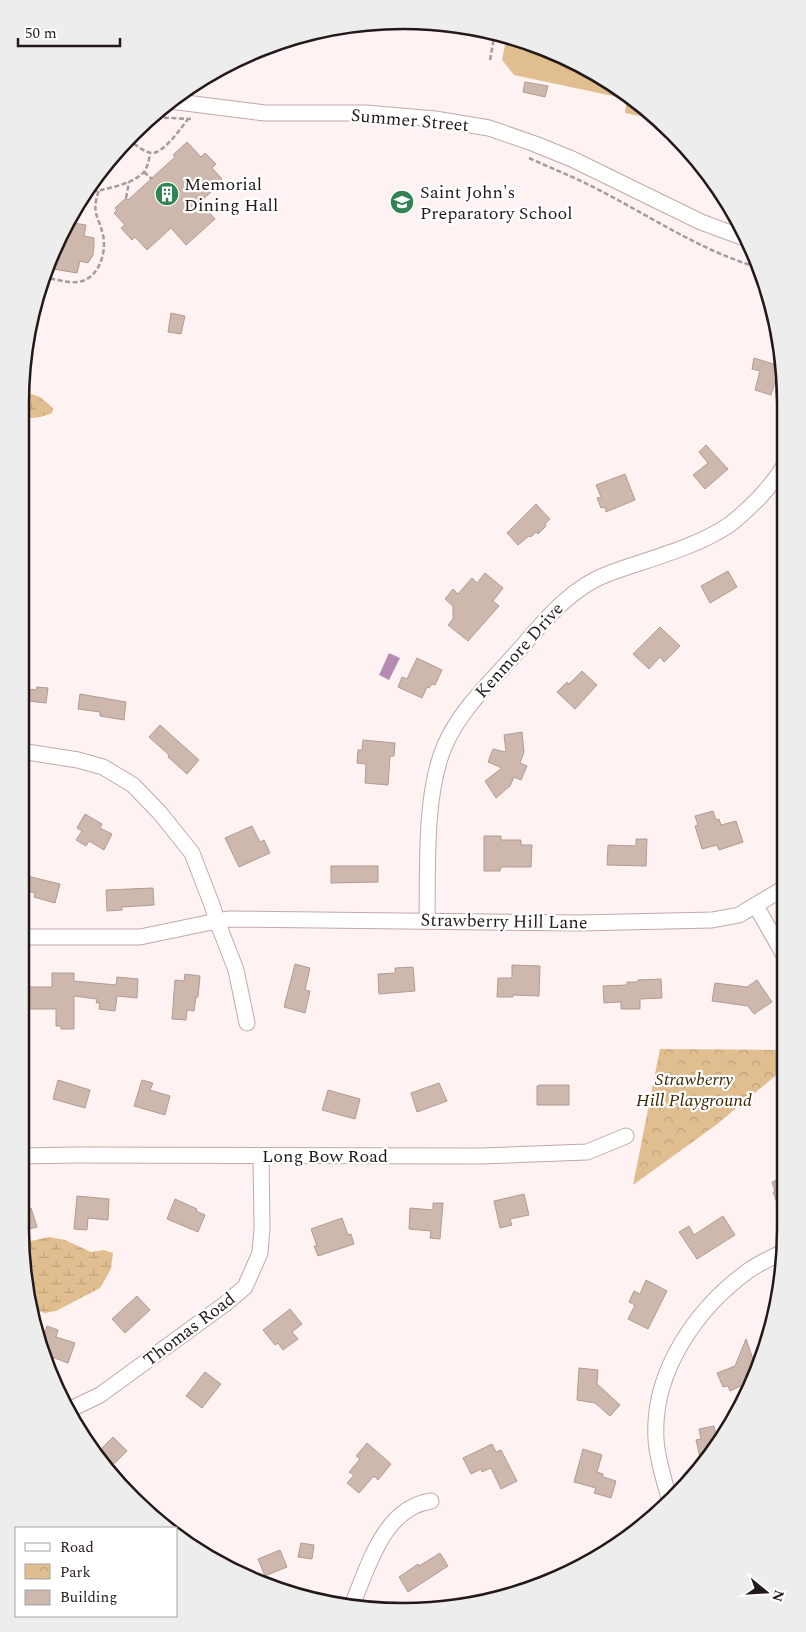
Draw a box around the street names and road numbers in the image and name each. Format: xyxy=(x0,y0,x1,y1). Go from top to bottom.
street label: Summer Street xyxy=(350,102,470,139)
street label: Kenmore Drive xyxy=(469,596,570,704)
street label: Strawberry Hill Lane xyxy=(420,907,588,936)
street label: Long Bow Road xyxy=(262,1143,388,1170)
street label: Thomas Road xyxy=(138,1286,241,1373)

